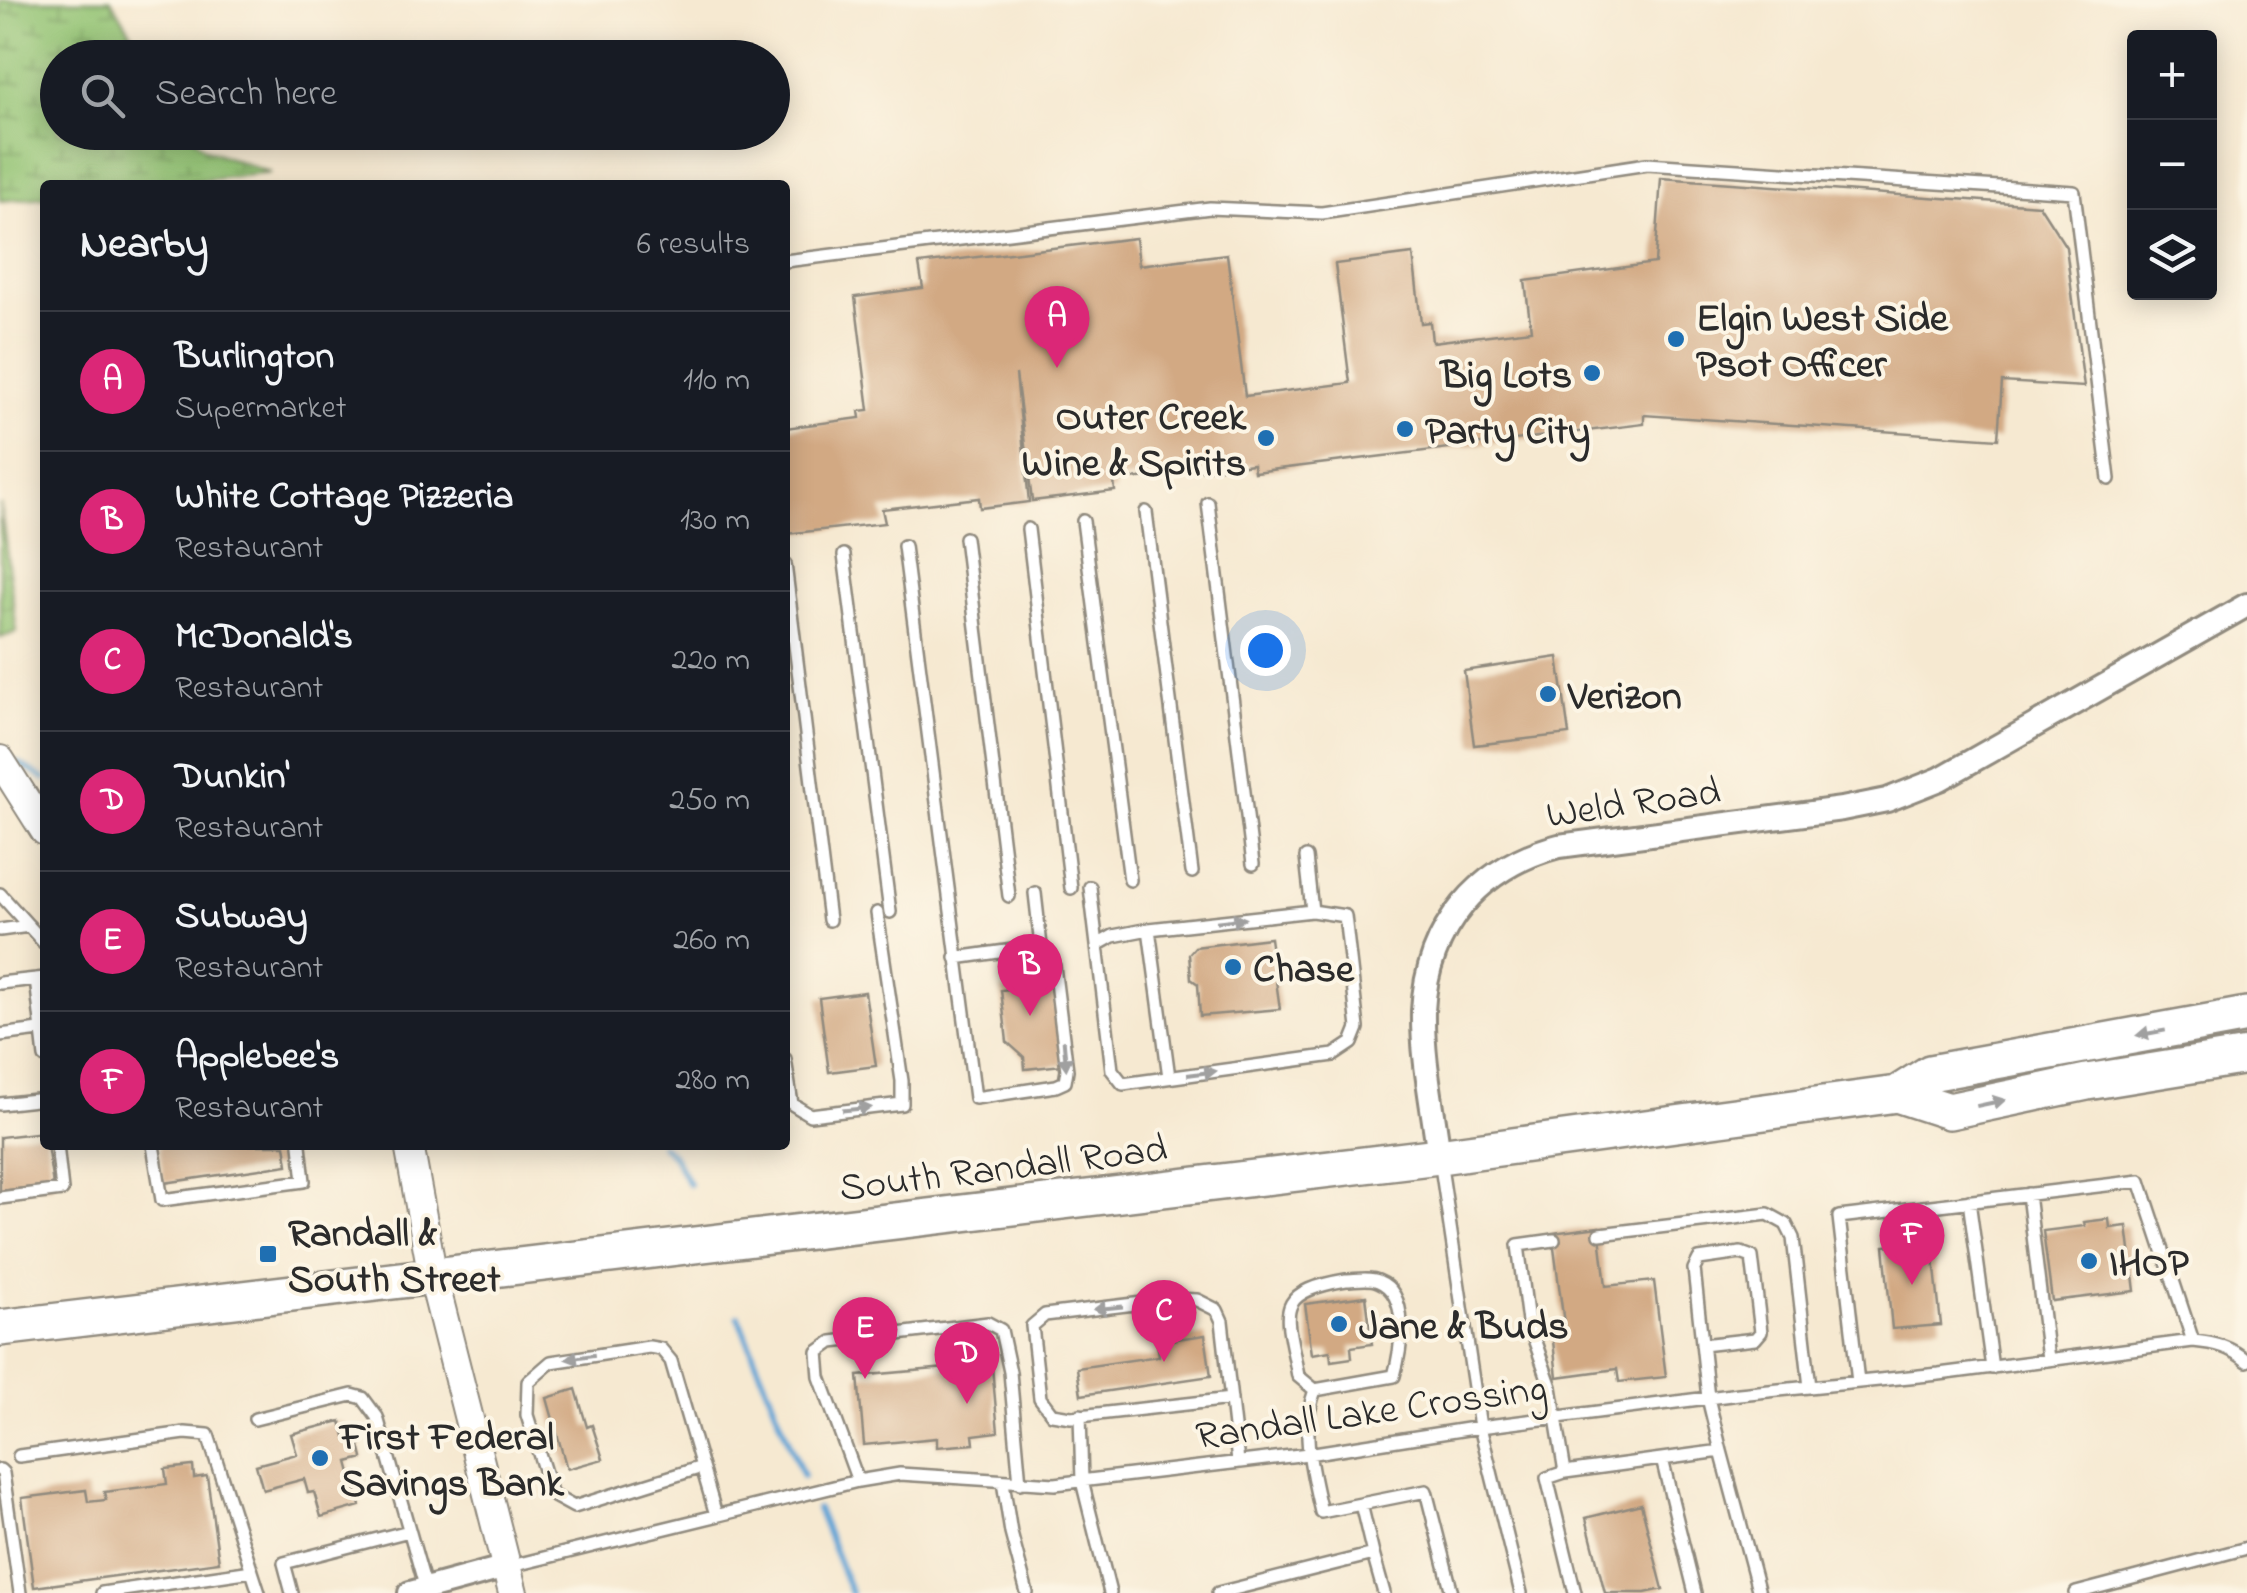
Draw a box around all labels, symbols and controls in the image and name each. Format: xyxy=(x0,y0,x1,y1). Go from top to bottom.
map controls xyxy=(2127,30,2217,300)
button: + xyxy=(2127,30,2217,120)
search box xyxy=(40,40,790,150)
text: Search here xyxy=(155,67,337,123)
icon: search xyxy=(75,68,130,123)
button: − xyxy=(2127,120,2217,210)
button: layers xyxy=(2127,210,2217,300)
text: Nearby xyxy=(80,215,208,276)
text: 6 results xyxy=(637,222,750,269)
pin: A xyxy=(1024,286,1090,368)
place label: Elgin West Side Psot Officer xyxy=(1696,291,1949,396)
marker: Elgin West Side Psot Officer xyxy=(1665,328,1687,350)
text: Burlington xyxy=(175,330,334,386)
place label: Big Lots xyxy=(1438,348,1572,407)
text: A xyxy=(103,358,122,405)
text: 110 m xyxy=(683,358,750,405)
marker: Big Lots xyxy=(1581,362,1603,384)
text: Supermarket xyxy=(175,386,347,433)
place label: Outer Creek Wine & Spirits xyxy=(1022,390,1247,495)
place label: Party City xyxy=(1425,404,1590,463)
marker: Party City xyxy=(1394,418,1416,440)
marker: Outer Creek Wine & Spirits xyxy=(1255,427,1277,449)
text: White Cottage Pizzeria xyxy=(175,470,514,526)
text: B xyxy=(102,498,123,545)
text: 130 m xyxy=(680,498,750,545)
text: Restaurant xyxy=(175,526,323,573)
text: McDonald's xyxy=(175,610,353,666)
your location xyxy=(1240,625,1291,676)
text: C xyxy=(104,638,121,685)
text: 220 m xyxy=(672,638,750,685)
text: Restaurant xyxy=(175,666,323,713)
place label: Verizon xyxy=(1567,669,1682,728)
marker: Verizon xyxy=(1537,683,1559,705)
text: Dunkin' xyxy=(175,750,289,806)
street label: Weld Road xyxy=(1543,764,1724,847)
text: D xyxy=(101,778,124,825)
text: 250 m xyxy=(669,778,750,825)
text: Restaurant xyxy=(175,806,323,853)
text: Subway xyxy=(175,890,308,946)
one-way arrow xyxy=(1215,912,1247,928)
text: E xyxy=(103,918,122,965)
text: 260 m xyxy=(673,918,750,965)
pin: B xyxy=(998,934,1062,1016)
place label: Chase xyxy=(1253,942,1355,1001)
text: Restaurant xyxy=(175,946,323,993)
marker: Chase xyxy=(1222,956,1244,978)
one-way arrow xyxy=(2135,1026,2166,1041)
text: Applebee's xyxy=(175,1030,339,1086)
one-way arrow xyxy=(1057,1040,1073,1071)
text: F xyxy=(102,1058,123,1105)
text: 280 m xyxy=(675,1058,750,1105)
one-way arrow xyxy=(1187,1064,1218,1080)
text: Restaurant xyxy=(175,1086,323,1133)
one-way arrow xyxy=(1975,1094,2006,1110)
one-way arrow xyxy=(841,1101,873,1117)
street label: South Randall Road xyxy=(836,1121,1171,1220)
pin: F xyxy=(1880,1202,1944,1285)
place label: Randall & South Street xyxy=(288,1206,501,1311)
place label: IHOP xyxy=(2109,1236,2189,1295)
marker: Randall & South Street xyxy=(257,1243,279,1265)
marker: IHOP xyxy=(2078,1250,2100,1272)
pin: C xyxy=(1132,1280,1196,1362)
pin: E xyxy=(832,1296,898,1379)
place label: Jane & Buds xyxy=(1359,1299,1569,1358)
one-way arrow xyxy=(1092,1300,1124,1316)
marker: Jane & Buds xyxy=(1328,1313,1350,1335)
pin: D xyxy=(934,1322,1000,1404)
one-way arrow xyxy=(563,1350,595,1366)
street label: Randall Lake Crossing xyxy=(1192,1361,1551,1468)
place label: First Federal Savings Bank xyxy=(338,1410,565,1515)
marker: First Federal Savings Bank xyxy=(309,1447,331,1469)

